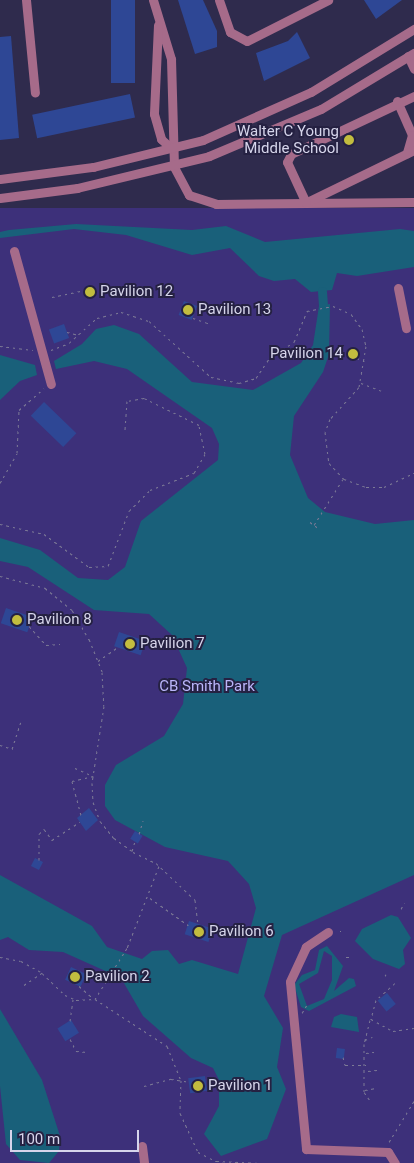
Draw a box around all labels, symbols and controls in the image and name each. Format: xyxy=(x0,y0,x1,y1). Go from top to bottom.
place label: Walter C Young Middle School xyxy=(237,122,339,157)
marker: Walter C Young Middle School xyxy=(343,134,355,146)
place label: Pavilion 12 xyxy=(100,283,173,301)
marker: Pavilion 12 xyxy=(84,286,96,298)
place label: Pavilion 13 xyxy=(198,301,271,319)
marker: Pavilion 13 xyxy=(182,304,194,316)
place label: Pavilion 14 xyxy=(270,345,343,363)
marker: Pavilion 14 xyxy=(347,348,359,360)
place label: Pavilion 8 xyxy=(27,611,92,629)
marker: Pavilion 8 xyxy=(11,614,23,626)
place label: Pavilion 7 xyxy=(140,635,205,653)
marker: Pavilion 7 xyxy=(124,638,136,650)
park label: CB Smith Park xyxy=(159,678,255,696)
place label: Pavilion 6 xyxy=(209,923,274,941)
marker: Pavilion 6 xyxy=(193,926,205,938)
place label: Pavilion 2 xyxy=(85,968,150,986)
marker: Pavilion 2 xyxy=(69,971,81,983)
place label: Pavilion 1 xyxy=(208,1077,273,1095)
marker: Pavilion 1 xyxy=(192,1080,204,1092)
scale bar xyxy=(12,1120,141,1152)
text: 100 m xyxy=(18,1130,60,1148)

